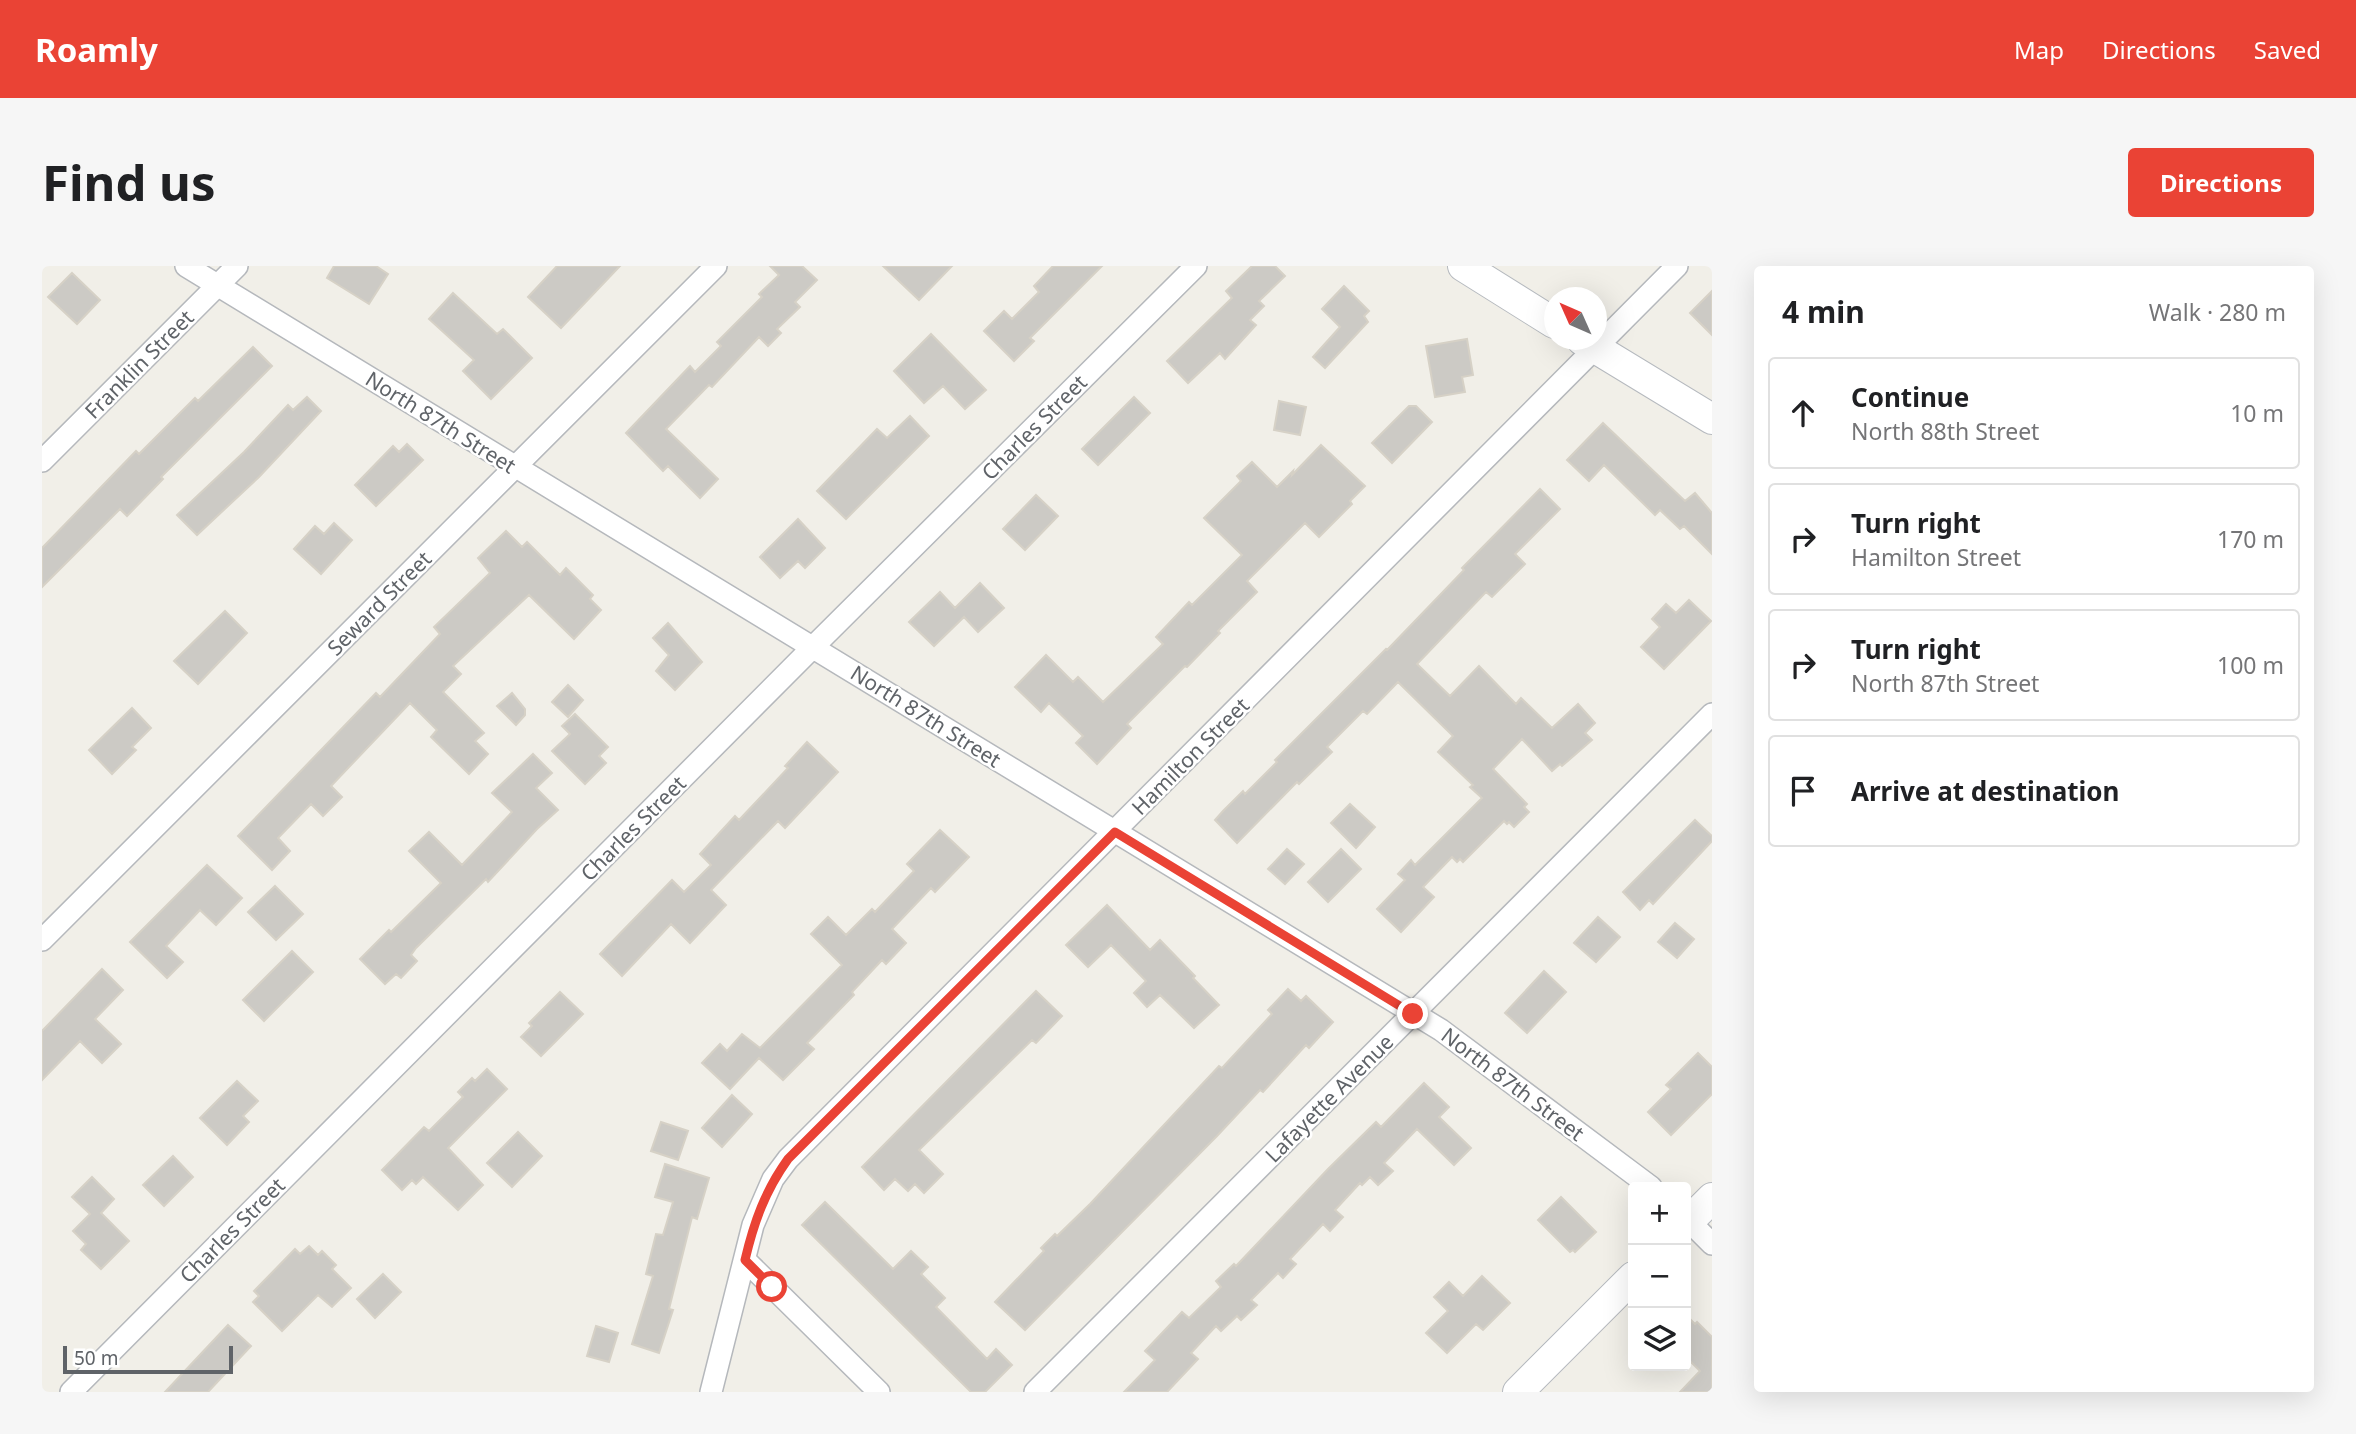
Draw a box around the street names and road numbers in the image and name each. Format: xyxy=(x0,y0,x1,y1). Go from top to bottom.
street label: Franklin Street xyxy=(79,303,200,424)
street label: North 87th Street xyxy=(361,365,522,480)
street label: Charles Street xyxy=(975,368,1093,486)
street label: Seward Street xyxy=(321,545,437,661)
street label: North 87th Street xyxy=(846,659,1007,774)
street label: Hamilton Street xyxy=(1125,691,1255,821)
street label: Charles Street xyxy=(574,769,692,887)
street label: North 87th Street xyxy=(1436,1021,1590,1147)
street label: Lafayette Avenue xyxy=(1259,1028,1399,1168)
street label: Charles Street xyxy=(173,1171,291,1289)

